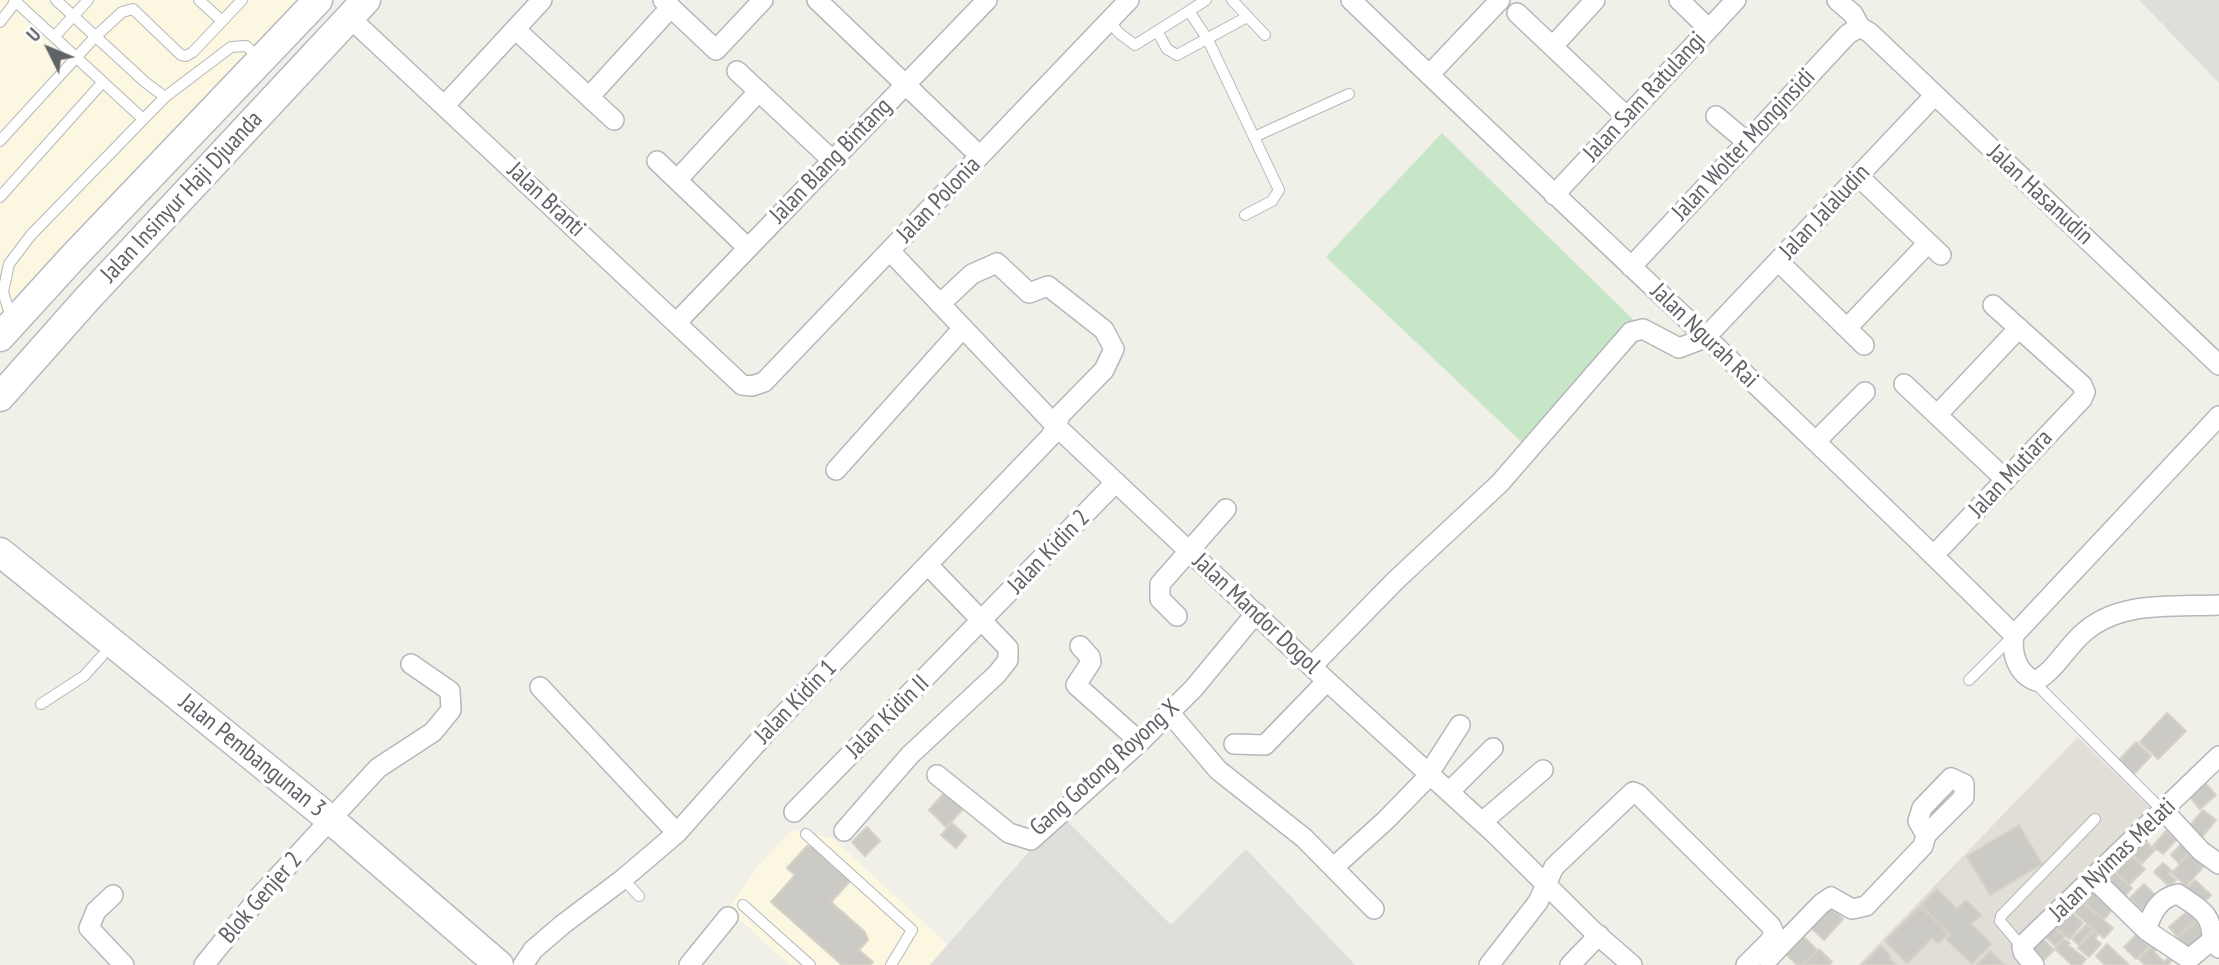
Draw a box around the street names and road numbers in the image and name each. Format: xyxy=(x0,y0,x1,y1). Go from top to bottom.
street label: Jalan Sam Ratulangi xyxy=(1578,26,1712,168)
street label: Jalan Wolter Monginsidi xyxy=(1666,63,1822,227)
street label: Jalan Blang Bintang xyxy=(764,92,898,230)
street label: Jalan Insinyur Haji Djuanda xyxy=(95,105,269,289)
street label: Jalan Hasanudin xyxy=(1981,139,2099,251)
street label: Jalan Polonia xyxy=(891,151,987,249)
street label: Jalan Branti xyxy=(501,157,591,243)
street label: Jalan Jalaludin xyxy=(1774,159,1876,265)
street label: Jalan Ngurah Rai xyxy=(1644,278,1764,394)
street label: Jalan Mutiara xyxy=(1963,424,2059,524)
street label: Jalan Kidin 2 xyxy=(1002,504,1096,600)
street label: Jalan Mandor Dogol xyxy=(1186,548,1326,680)
street label: Jalan Kidin 1 xyxy=(749,654,843,750)
street label: Jalan Kidin II xyxy=(840,669,936,765)
street label: Jalan Pembangunan 3 xyxy=(173,688,331,824)
street label: Gang Gotong Royong X xyxy=(1025,694,1185,842)
street label: Jalan Nyimas Melati xyxy=(2044,793,2182,927)
street label: Blok Genjer 2 xyxy=(214,846,308,950)

